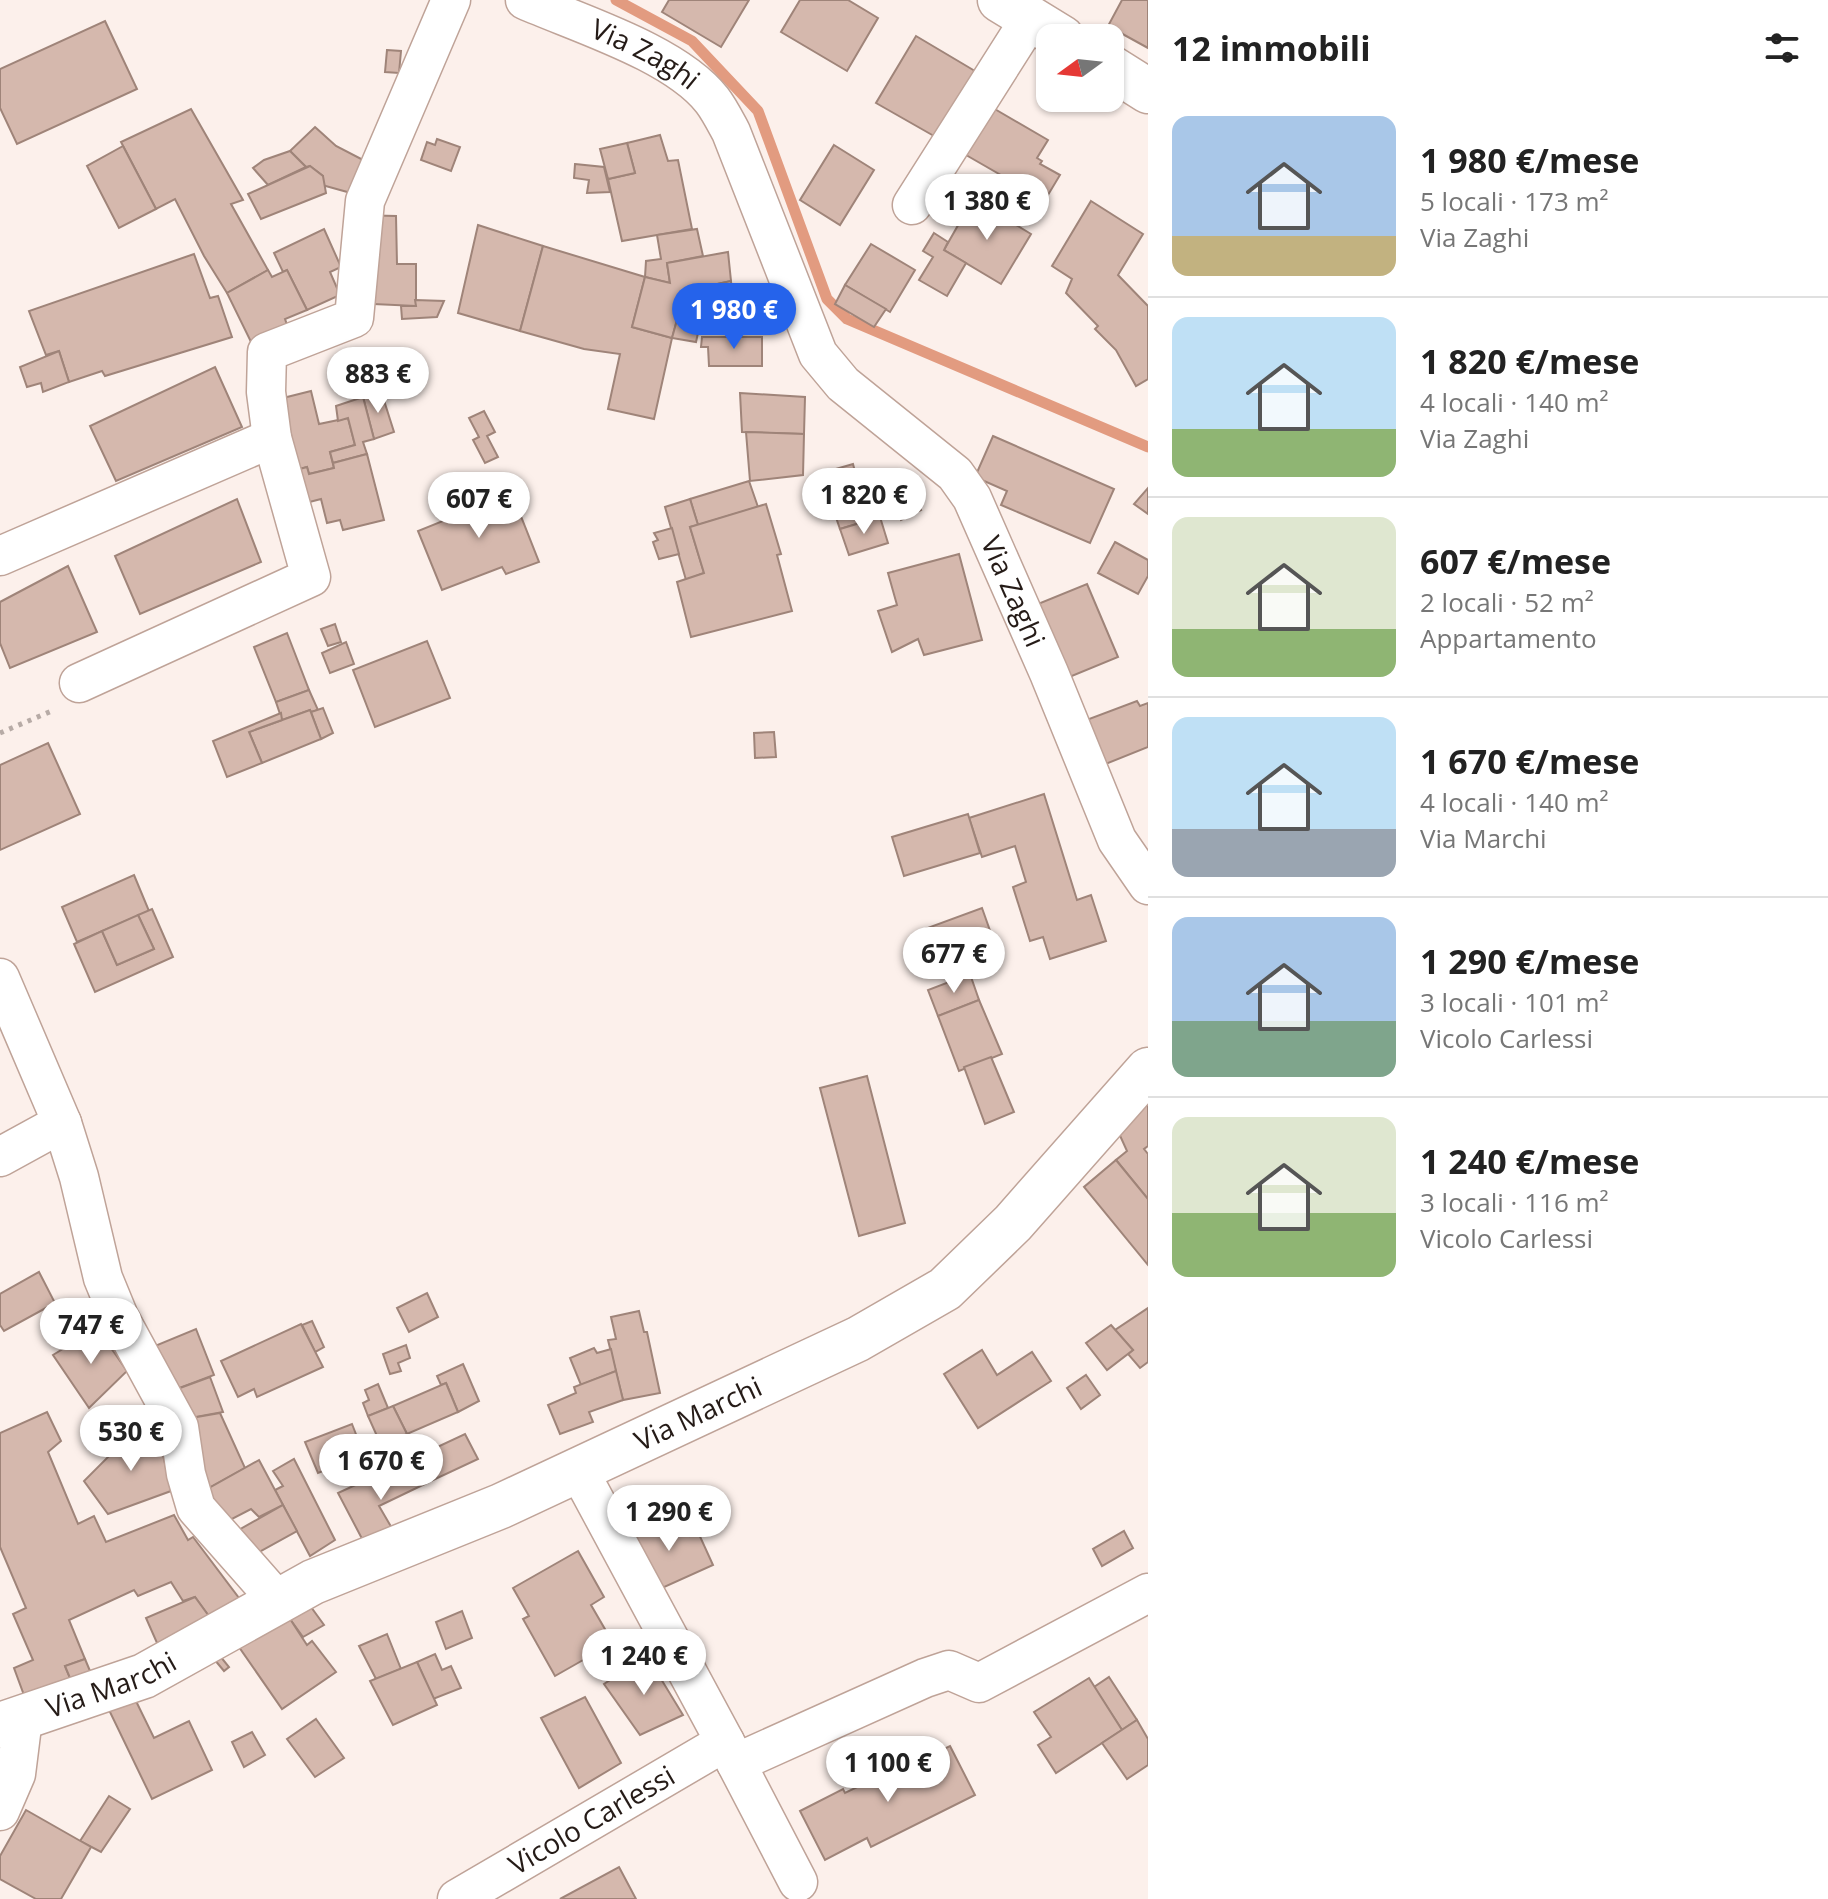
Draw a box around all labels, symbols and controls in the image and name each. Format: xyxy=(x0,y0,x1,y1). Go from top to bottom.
street label: Via Zaghi xyxy=(586,9,709,97)
north arrow xyxy=(1036,24,1124,112)
map controls xyxy=(1036,24,1124,112)
text: 12 immobili xyxy=(1172,25,1371,71)
icon: filters xyxy=(1760,26,1804,70)
text: 1 980 €/mese xyxy=(1420,137,1639,183)
icon: home xyxy=(1236,148,1332,244)
pin: 1 380 € xyxy=(913,174,1061,242)
text: 1 380 € xyxy=(943,182,1031,218)
text: 5 locali · 173 m² xyxy=(1420,183,1609,219)
text: Via Zaghi xyxy=(1420,219,1529,255)
pin: 1 980 € xyxy=(660,283,808,351)
text: 1 980 € xyxy=(690,291,778,327)
text: 1 820 €/mese xyxy=(1420,338,1639,384)
pin: 883 € xyxy=(322,347,434,415)
icon: home xyxy=(1236,349,1332,445)
text: 883 € xyxy=(345,355,411,391)
text: 4 locali · 140 m² xyxy=(1420,384,1609,420)
text: Via Zaghi xyxy=(1420,420,1529,456)
pin: 1 820 € xyxy=(790,468,938,536)
pin: 607 € xyxy=(423,472,535,540)
text: 1 820 € xyxy=(820,476,908,512)
text: 607 € xyxy=(446,480,512,516)
street label: Via Zaghi xyxy=(973,530,1055,653)
text: 607 €/mese xyxy=(1420,538,1611,584)
icon: home xyxy=(1236,549,1332,645)
text: 2 locali · 52 m² xyxy=(1420,584,1594,620)
text: Appartamento xyxy=(1420,620,1597,656)
text: 1 670 €/mese xyxy=(1420,738,1639,784)
icon: home xyxy=(1236,749,1332,845)
text: 4 locali · 140 m² xyxy=(1420,784,1609,820)
text: Via Marchi xyxy=(1420,820,1547,856)
pin: 677 € xyxy=(898,927,1010,995)
text: 677 € xyxy=(921,935,987,971)
text: 1 290 €/mese xyxy=(1420,938,1639,984)
icon: home xyxy=(1236,949,1332,1045)
text: 3 locali · 101 m² xyxy=(1420,984,1609,1020)
text: Vicolo Carlessi xyxy=(1420,1020,1593,1056)
text: 1 240 €/mese xyxy=(1420,1138,1639,1184)
icon: home xyxy=(1236,1149,1332,1245)
text: 3 locali · 116 m² xyxy=(1420,1184,1609,1220)
text: Vicolo Carlessi xyxy=(1420,1220,1593,1256)
pin: 747 € xyxy=(35,1298,147,1366)
text: 747 € xyxy=(58,1306,124,1342)
street label: Via Marchi xyxy=(628,1367,768,1459)
pin: 530 € xyxy=(75,1405,187,1473)
text: 530 € xyxy=(98,1413,164,1449)
pin: 1 670 € xyxy=(307,1434,455,1502)
text: 1 670 € xyxy=(337,1442,425,1478)
pin: 1 290 € xyxy=(595,1485,743,1553)
text: 1 290 € xyxy=(625,1493,713,1529)
pin: 1 240 € xyxy=(570,1629,718,1697)
text: 1 240 € xyxy=(600,1637,688,1673)
street label: Via Marchi xyxy=(41,1642,183,1726)
pin: 1 100 € xyxy=(814,1736,962,1804)
text: 1 100 € xyxy=(844,1744,932,1780)
street label: Vicolo Carlessi xyxy=(501,1756,681,1883)

